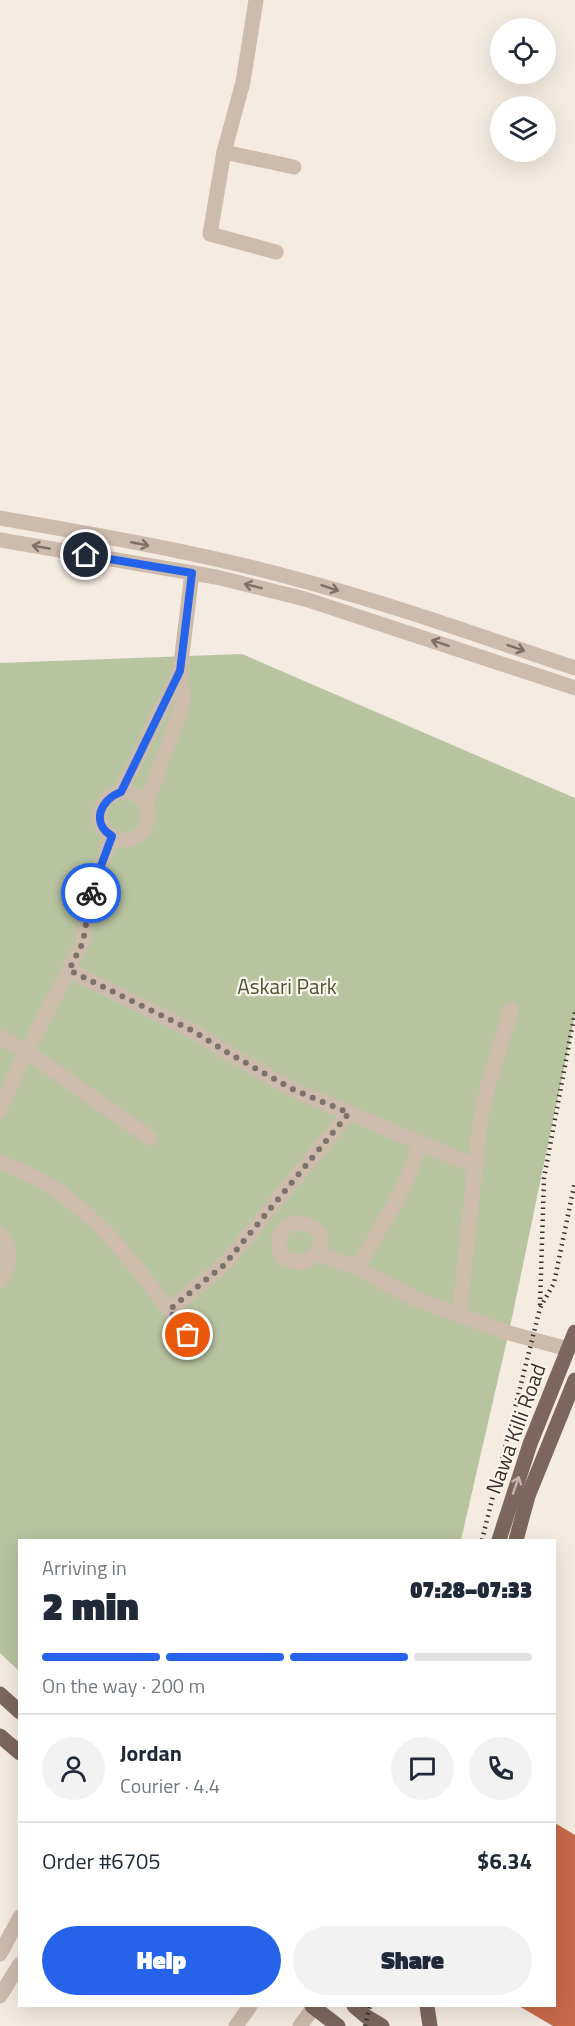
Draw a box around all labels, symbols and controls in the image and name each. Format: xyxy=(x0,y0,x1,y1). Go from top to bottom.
map controls xyxy=(490,18,556,162)
button: locate xyxy=(490,18,556,84)
button: layers xyxy=(490,96,556,162)
pin xyxy=(60,529,111,580)
icon: home xyxy=(69,538,102,571)
one-way arrow xyxy=(130,539,149,550)
one-way arrow xyxy=(32,541,51,552)
one-way arrow xyxy=(244,580,263,592)
one-way arrow xyxy=(320,584,339,595)
one-way arrow xyxy=(431,637,450,648)
one-way arrow xyxy=(506,643,525,654)
courier xyxy=(61,863,121,923)
icon: bike xyxy=(75,877,108,910)
park label: Askari Park xyxy=(237,970,337,1002)
pin xyxy=(162,1309,213,1360)
icon: bag xyxy=(171,1318,204,1351)
street label: Nawa Killi Road xyxy=(477,1359,553,1498)
one-way arrow xyxy=(512,1476,523,1495)
text: Arriving in xyxy=(42,1552,127,1583)
text: 07:28–07:33 xyxy=(410,1573,532,1607)
text: 2 min xyxy=(42,1576,139,1635)
text: On the way · 200 m xyxy=(42,1670,205,1701)
text: Jordan xyxy=(120,1736,182,1770)
button: person xyxy=(42,1737,105,1800)
button: chat xyxy=(391,1737,454,1800)
button: phone xyxy=(469,1737,532,1800)
text: Courier · 4.4 xyxy=(120,1770,220,1801)
text: Order #6705 xyxy=(42,1844,161,1878)
text: $6.34 xyxy=(477,1844,532,1878)
button: Help xyxy=(42,1926,281,1995)
button: Share xyxy=(293,1926,532,1995)

